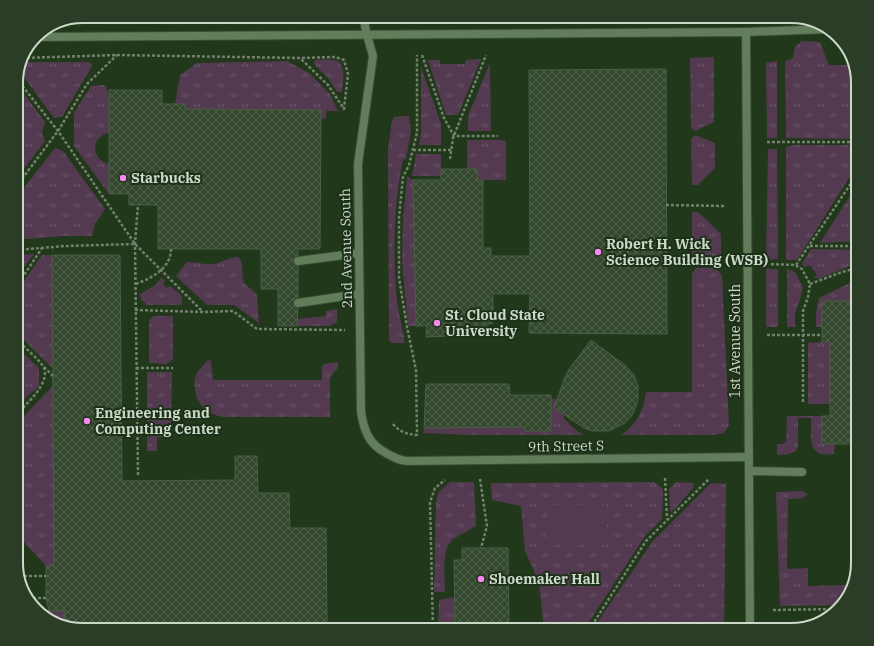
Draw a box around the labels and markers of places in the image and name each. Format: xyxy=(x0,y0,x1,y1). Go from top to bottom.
place label: Starbucks xyxy=(131,169,201,187)
marker: Starbucks xyxy=(118,173,128,183)
place label: Robert H. Wick Science Building (WSB) xyxy=(606,235,768,269)
marker: Robert H. Wick Science Building (WSB) xyxy=(593,247,603,257)
place label: St. Cloud State University xyxy=(445,306,545,340)
marker: St. Cloud State University xyxy=(432,318,442,328)
place label: Engineering and Computing Center xyxy=(95,404,221,438)
marker: Engineering and Computing Center xyxy=(82,416,92,426)
place label: Shoemaker Hall xyxy=(489,570,600,588)
marker: Shoemaker Hall xyxy=(476,574,486,584)

